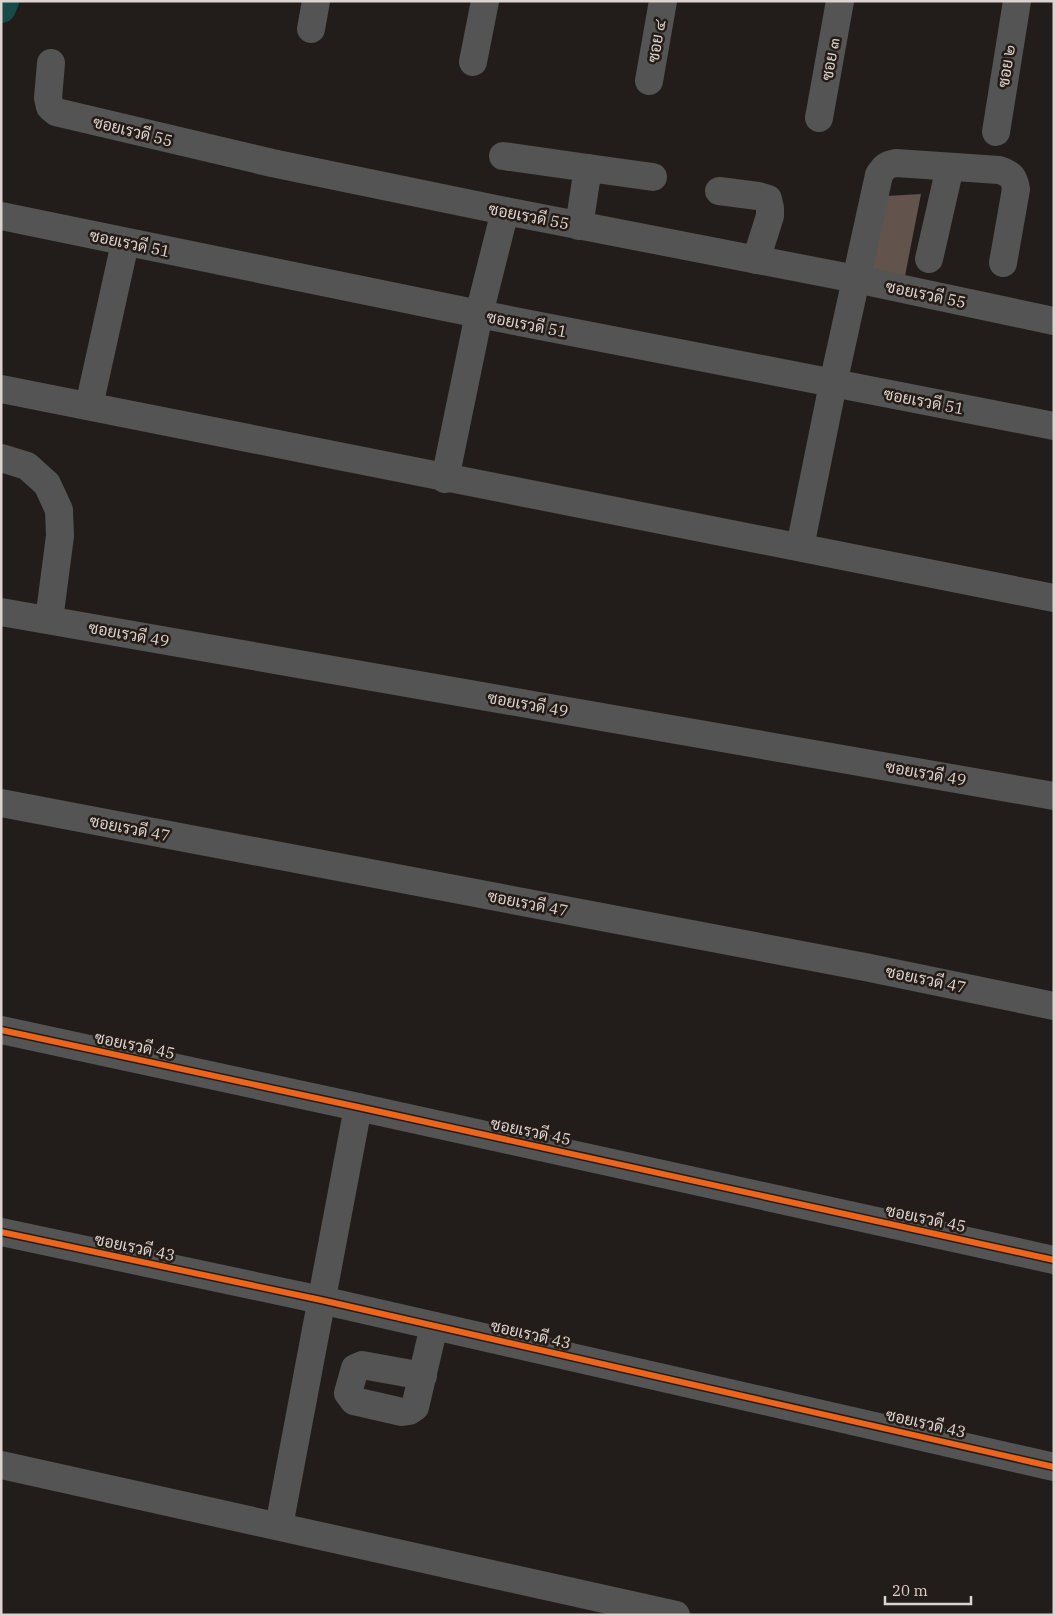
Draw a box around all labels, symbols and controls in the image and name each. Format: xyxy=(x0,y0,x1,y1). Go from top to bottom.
street label: ซอย ๔ xyxy=(642,17,670,64)
street label: ซอย ๓ xyxy=(816,36,844,82)
street label: ซอย ๒ xyxy=(993,43,1019,89)
street label: ซอยเรวดี 55 xyxy=(91,110,175,151)
street label: ซอยเรวดี 55 xyxy=(487,197,571,234)
street label: ซอยเรวดี 51 xyxy=(88,224,172,261)
street label: ซอยเรวดี 55 xyxy=(884,275,968,312)
street label: ซอยเรวดี 51 xyxy=(485,305,569,342)
street label: ซอยเรวดี 51 xyxy=(882,382,966,419)
street label: ซอยเรวดี 49 xyxy=(87,616,171,651)
street label: ซอยเรวดี 49 xyxy=(486,686,570,721)
street label: ซอยเรวดี 49 xyxy=(884,755,968,790)
street label: ซอยเรวดี 47 xyxy=(88,809,172,846)
street label: ซอยเรวดี 47 xyxy=(486,884,570,921)
street label: ซอยเรวดี 47 xyxy=(884,960,968,997)
street label: ซอยเรวดี 45 xyxy=(93,1026,177,1063)
street label: ซอยเรวดี 45 xyxy=(489,1112,573,1149)
street label: ซอยเรวดี 45 xyxy=(884,1199,968,1236)
street label: ซอยเรวดี 43 xyxy=(93,1228,177,1265)
street label: ซอยเรวดี 43 xyxy=(489,1314,573,1353)
street label: ซอยเรวดี 43 xyxy=(884,1403,968,1442)
scale bar xyxy=(885,1574,971,1606)
text: 20 m xyxy=(892,1581,928,1600)

